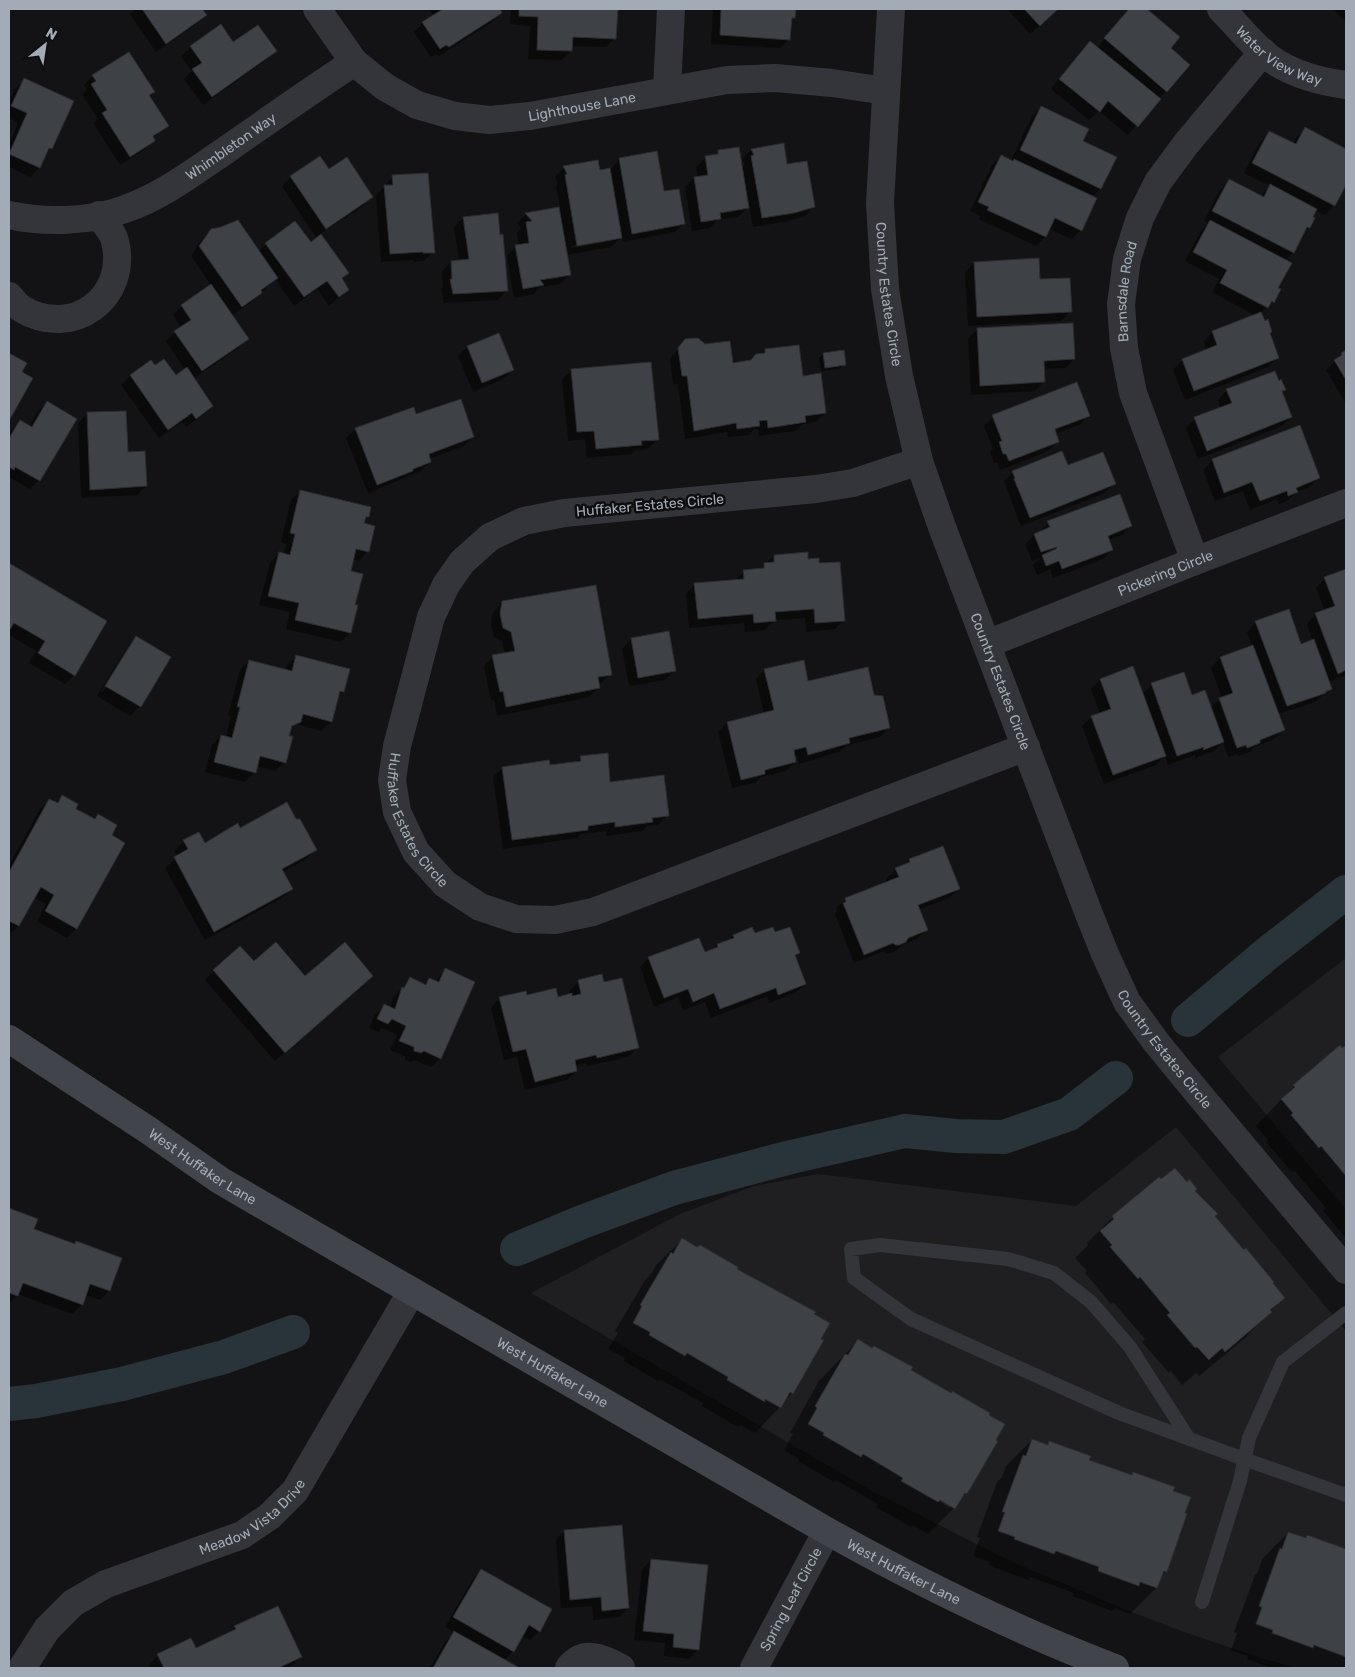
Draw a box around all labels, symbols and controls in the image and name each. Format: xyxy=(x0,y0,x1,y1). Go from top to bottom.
north arrow xyxy=(20,20,70,70)
street label: Water View Way xyxy=(1232,22,1324,89)
text: N xyxy=(43,24,60,44)
street label: Lighthouse Lane xyxy=(527,89,637,125)
street label: Whimbleton Way xyxy=(183,109,280,184)
street label: Country Estates Circle xyxy=(872,221,905,368)
street label: Barnsdale Road xyxy=(1113,239,1141,343)
street label: Huffaker Estates Circle xyxy=(575,491,725,520)
street label: Pickering Circle xyxy=(1116,547,1216,600)
street label: Country Estates Circle xyxy=(966,611,1034,753)
street label: Huffaker Estates Circle xyxy=(383,751,452,891)
street label: Country Estates Circle xyxy=(1114,987,1215,1112)
street label: West Huffaker Lane xyxy=(145,1125,259,1209)
street label: West Huffaker Lane xyxy=(494,1334,611,1412)
street label: Meadow Vista Drive xyxy=(197,1476,309,1559)
street label: West Huffaker Lane xyxy=(844,1536,963,1609)
street label: Spring Leaf Circle xyxy=(757,1545,826,1654)

